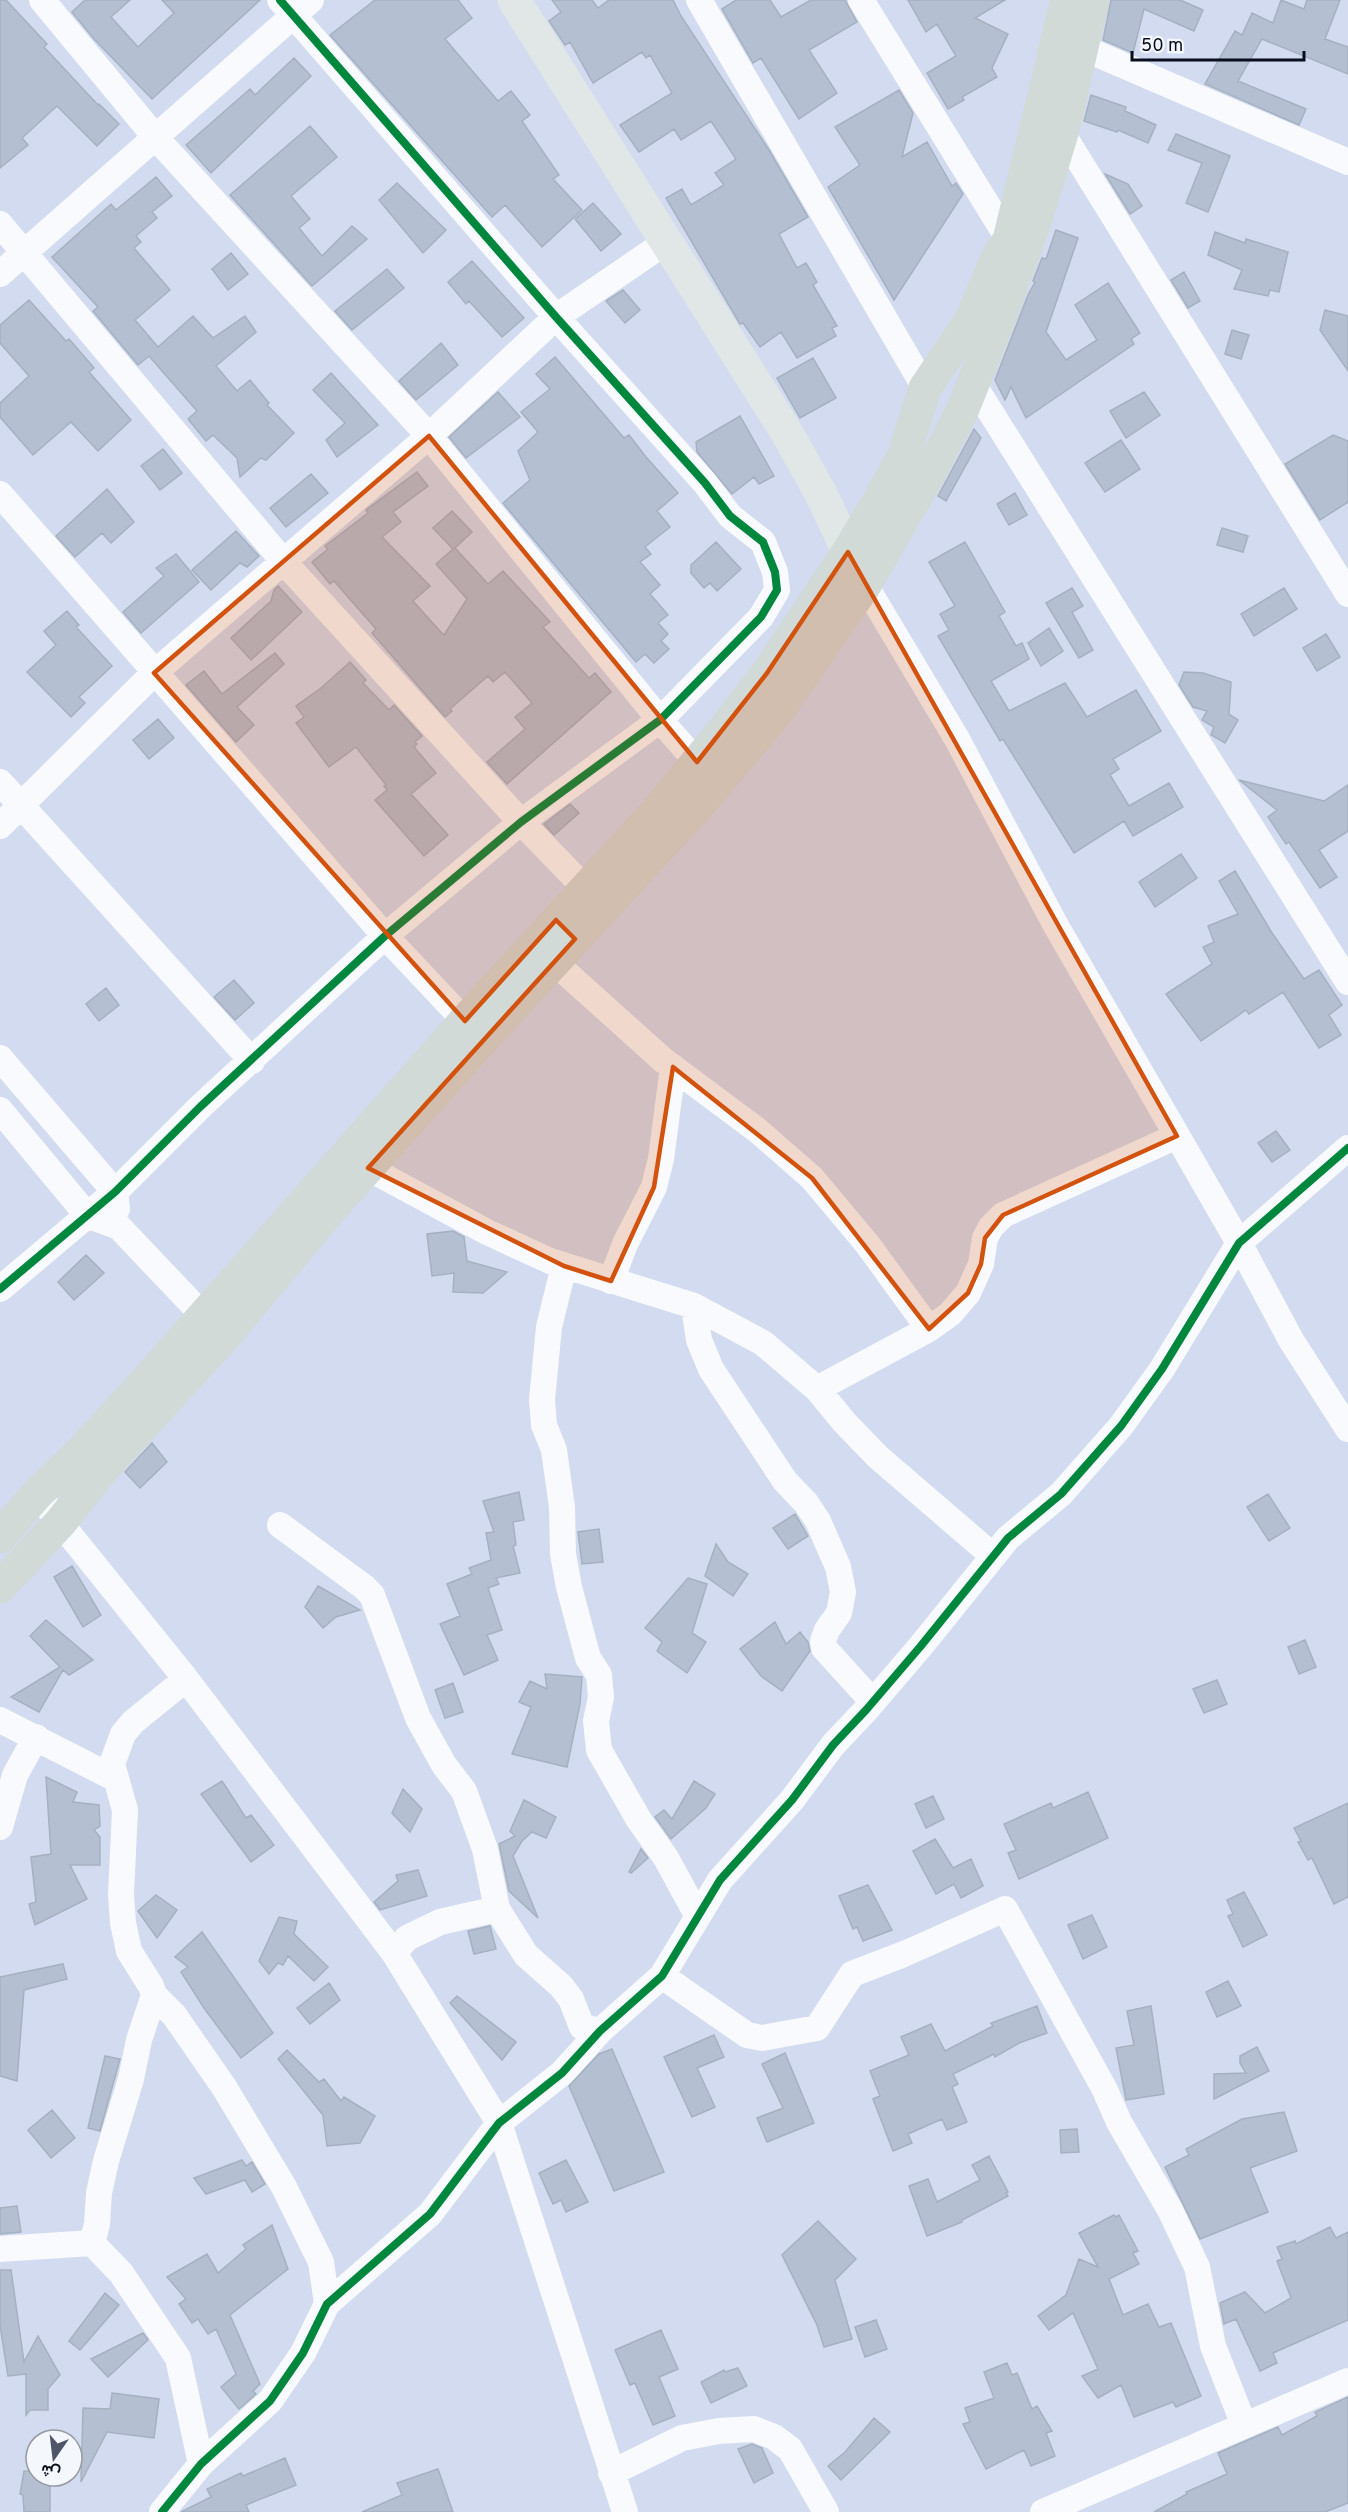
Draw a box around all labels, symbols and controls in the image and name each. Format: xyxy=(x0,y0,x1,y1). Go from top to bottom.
scale bar xyxy=(1132,24,1304,62)
text: 50 m xyxy=(1141,35,1183,58)
north arrow xyxy=(24,2428,84,2488)
text: ش xyxy=(39,2459,63,2483)

